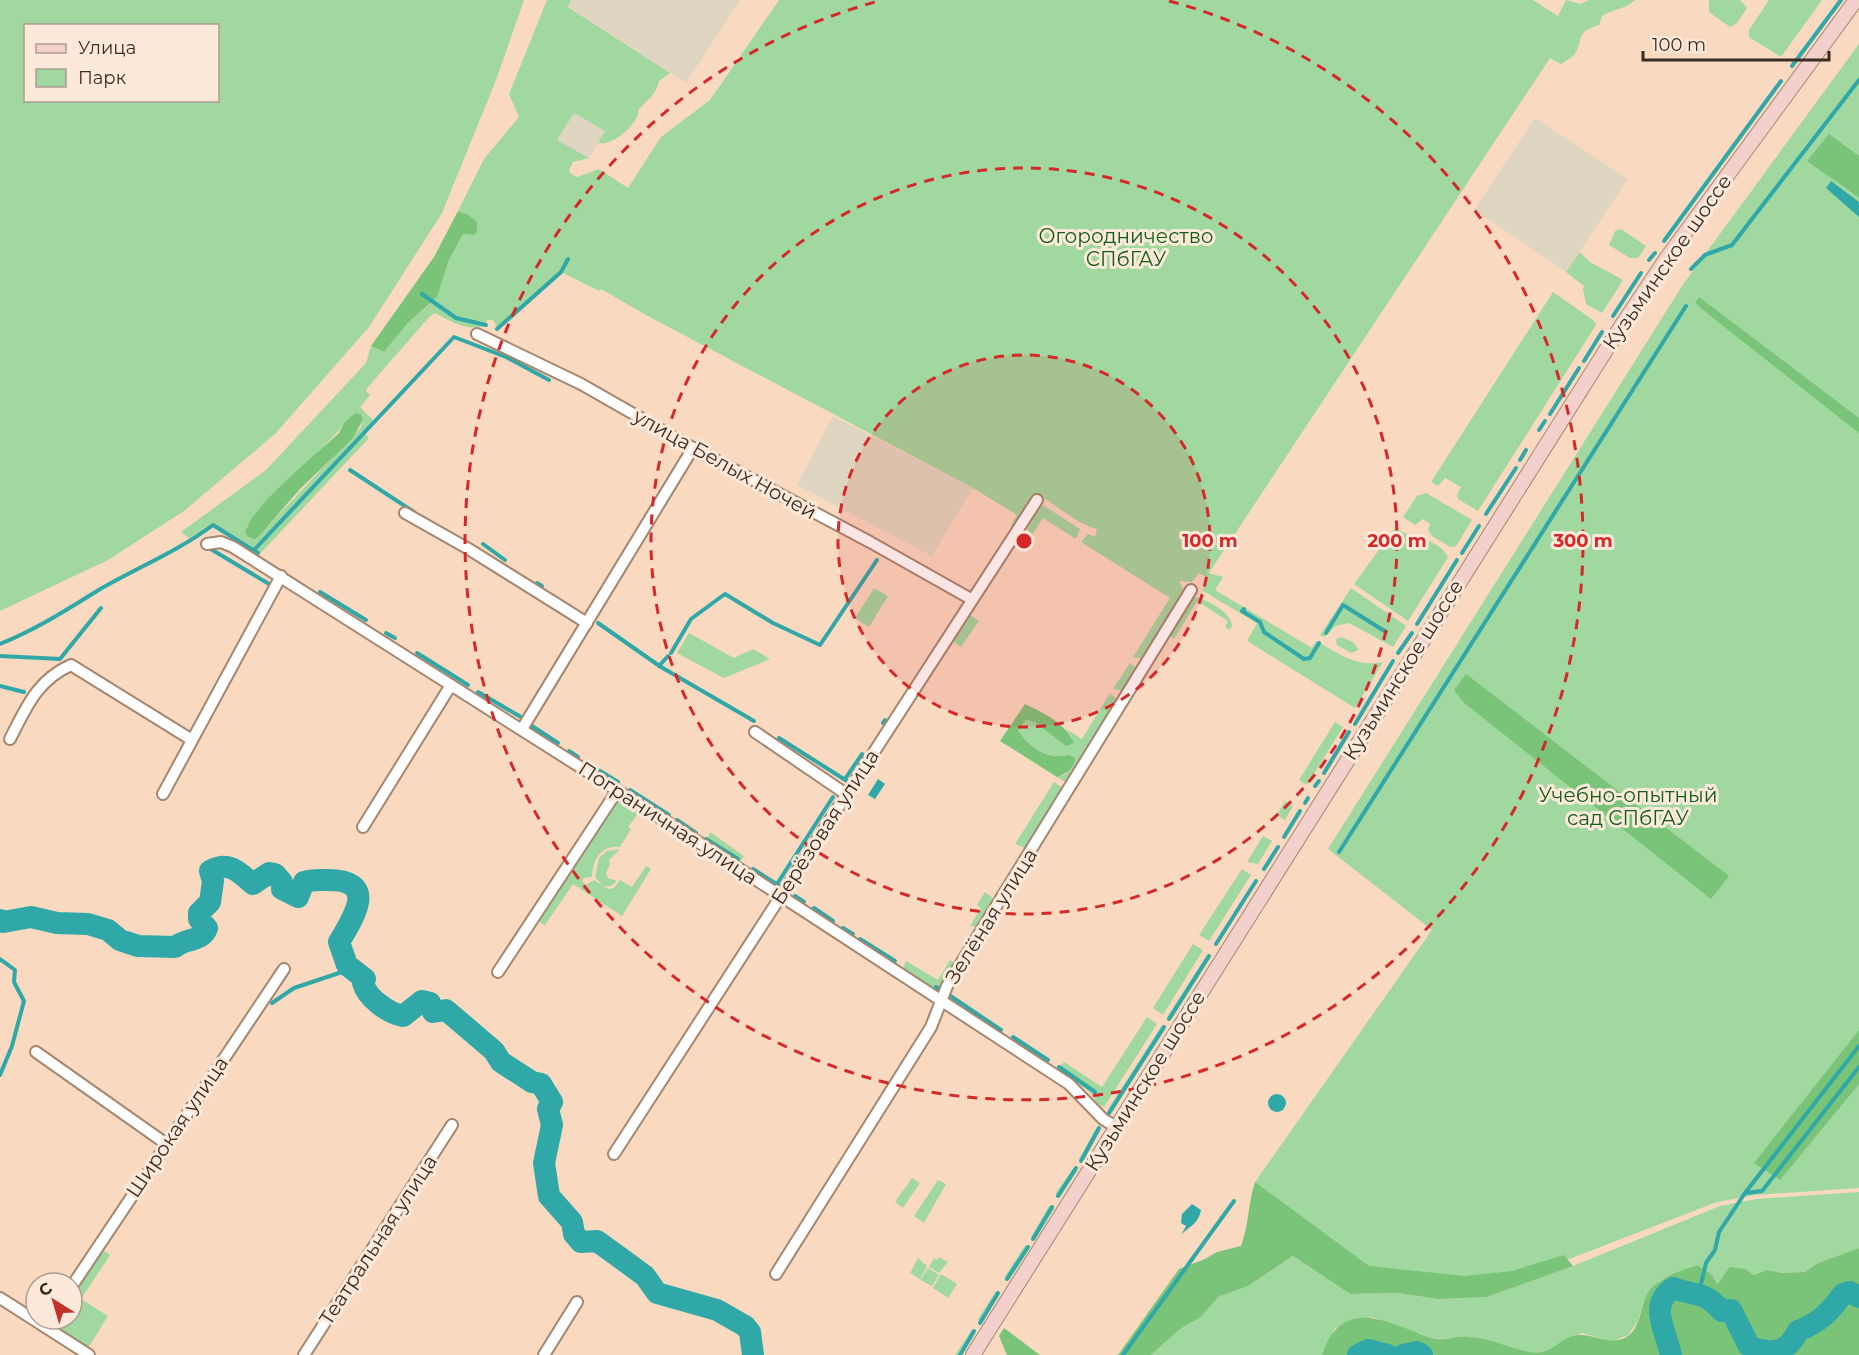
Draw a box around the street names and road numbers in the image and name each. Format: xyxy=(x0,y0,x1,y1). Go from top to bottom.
street label: Кузьминское шоссе xyxy=(1597,170,1737,354)
street label: улица Белых Ночей xyxy=(628,403,821,524)
street label: Кузьминское шоссе xyxy=(1338,575,1468,765)
street label: Берёзовая улица xyxy=(766,745,884,909)
street label: Пограничная улица xyxy=(574,756,762,890)
street label: Зелёная улица xyxy=(940,844,1042,988)
street label: Кузьминское шоссе xyxy=(1080,986,1210,1176)
street label: Широкая улица xyxy=(121,1052,233,1202)
street label: Театральная улица xyxy=(314,1150,442,1330)

